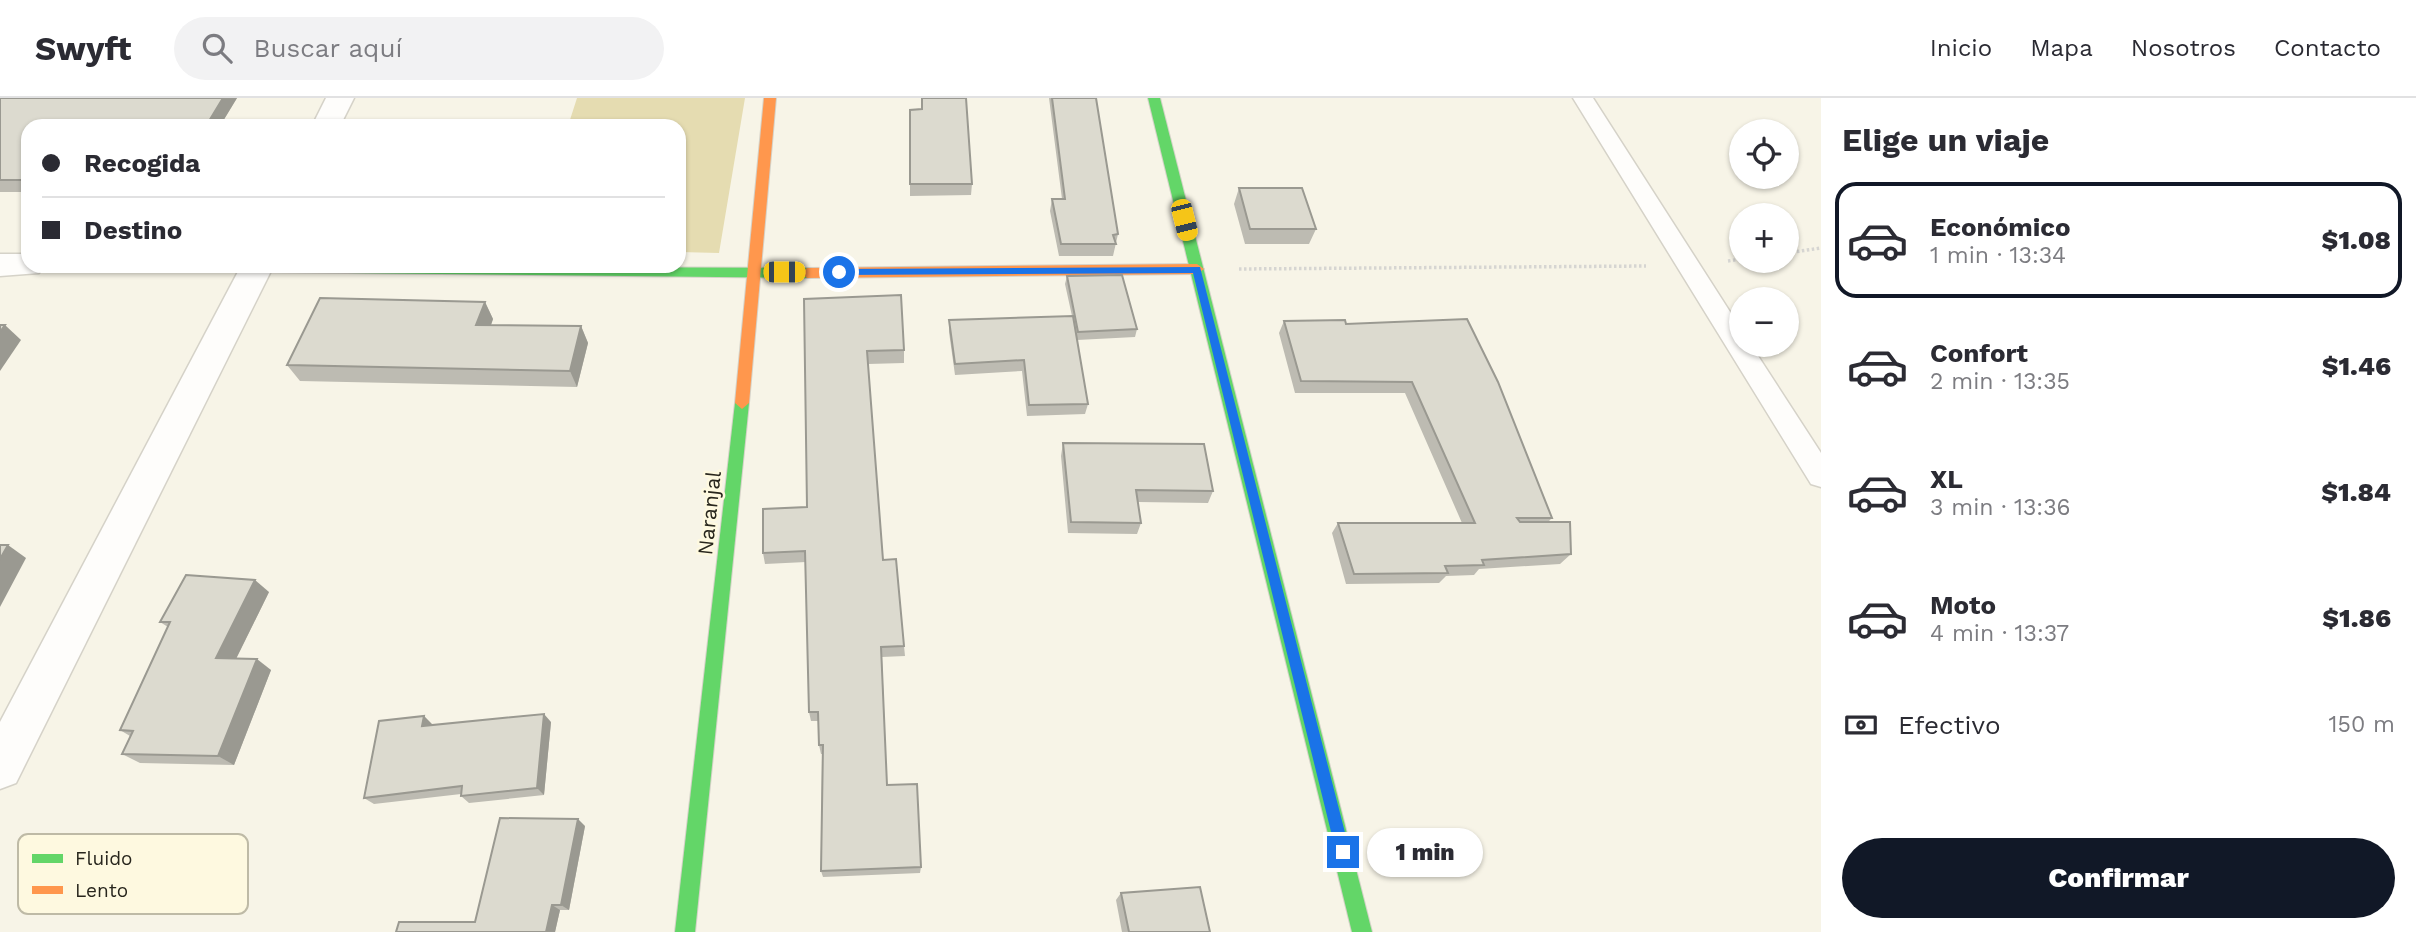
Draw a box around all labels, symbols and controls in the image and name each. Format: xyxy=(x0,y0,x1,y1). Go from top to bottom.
search box xyxy=(174,17,664,80)
text: Swyft xyxy=(35,29,132,68)
icon: search xyxy=(198,29,236,67)
text: Buscar aquí xyxy=(254,33,402,63)
text: Inicio xyxy=(1930,34,1992,62)
text: Mapa xyxy=(2030,34,2093,62)
text: Nosotros xyxy=(2131,34,2236,62)
text: Contacto xyxy=(2274,34,2381,62)
map controls xyxy=(1729,119,1799,357)
button: locate xyxy=(1729,119,1799,189)
text: Elige un viaje xyxy=(1842,121,2049,159)
text: Recogida xyxy=(84,148,200,178)
car xyxy=(1169,197,1200,243)
button: + xyxy=(1729,203,1799,273)
icon: car xyxy=(1846,209,1909,272)
text: Económico xyxy=(1930,212,2071,242)
text: Destino xyxy=(84,215,182,245)
text: $1.08 xyxy=(2322,225,2391,255)
text: 1 min · 13:34 xyxy=(1930,242,2066,269)
route start xyxy=(823,256,855,288)
car xyxy=(764,262,806,283)
button: − xyxy=(1729,287,1799,357)
icon: car xyxy=(1846,335,1909,398)
text: Confort xyxy=(1930,338,2028,368)
text: $1.46 xyxy=(2322,351,2391,381)
text: 2 min · 13:35 xyxy=(1930,368,2070,395)
icon: car xyxy=(1846,461,1909,524)
text: XL xyxy=(1930,464,1963,494)
street label: Naranjal xyxy=(692,469,726,556)
text: $1.84 xyxy=(2321,477,2391,507)
text: 3 min · 13:36 xyxy=(1930,494,2071,521)
icon: car xyxy=(1846,587,1909,650)
text: Moto xyxy=(1930,590,1996,620)
text: $1.86 xyxy=(2322,603,2391,633)
text: 4 min · 13:37 xyxy=(1930,620,2069,647)
icon: cash xyxy=(1842,706,1880,744)
text: Efectivo xyxy=(1898,710,2001,740)
text: 150 m xyxy=(2329,711,2395,738)
callout: 1 min xyxy=(1368,828,1483,876)
legend xyxy=(18,834,248,914)
route end xyxy=(1327,836,1359,868)
button: Confirmar xyxy=(1842,838,2395,918)
text: 1 min xyxy=(1395,839,1455,866)
text: Fluido xyxy=(75,847,133,870)
text: Lento xyxy=(75,879,128,902)

